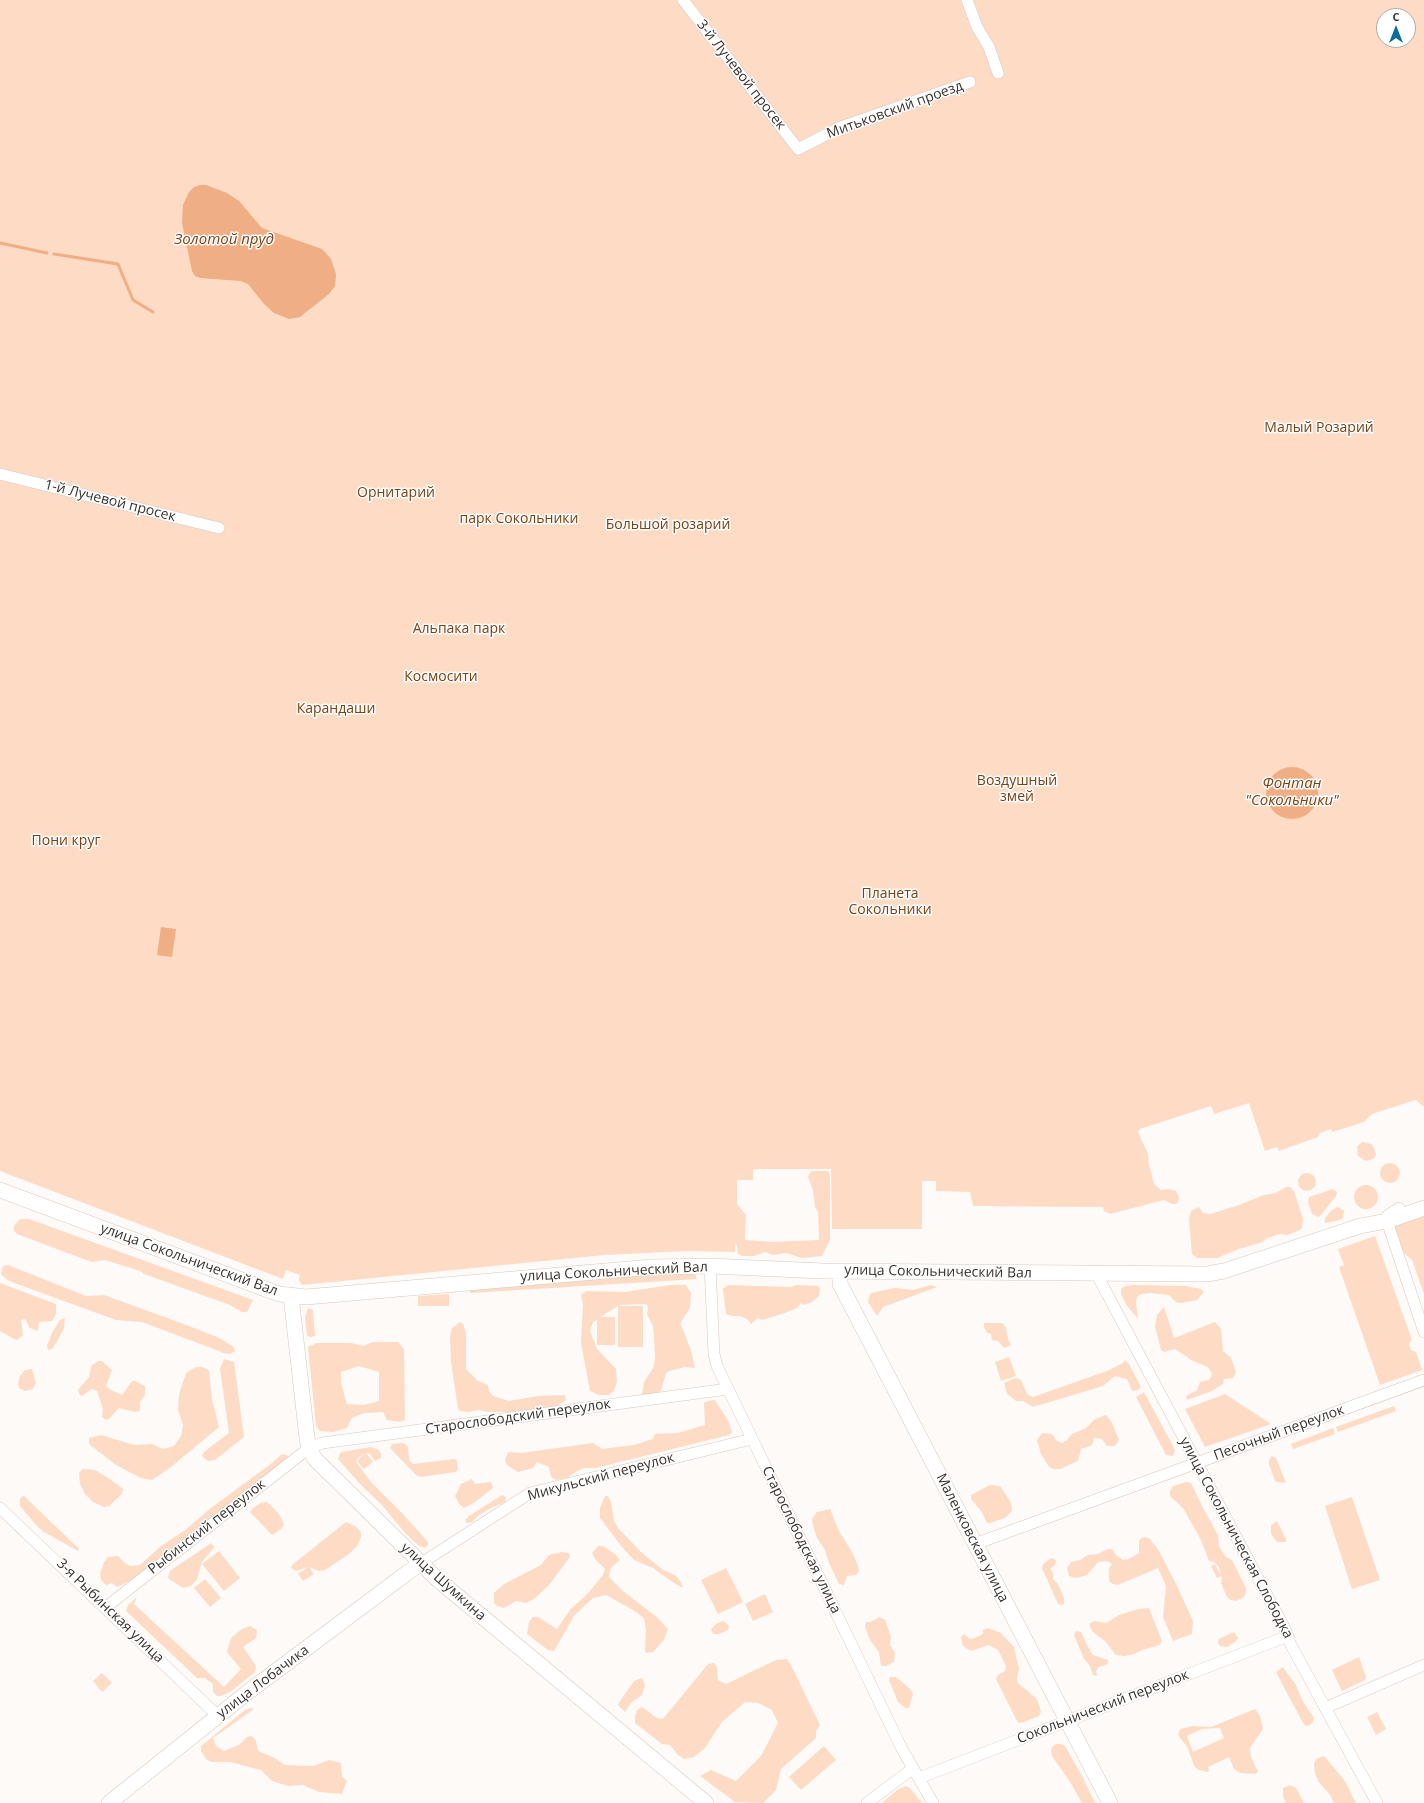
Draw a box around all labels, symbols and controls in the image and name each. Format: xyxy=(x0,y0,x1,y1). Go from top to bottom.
north arrow xyxy=(1376,8,1416,48)
text: С xyxy=(1392,9,1400,24)
street label: 3-й Лучевой просек xyxy=(693,17,789,133)
street label: Митьковский проезд xyxy=(825,78,965,142)
water label: Золотой пруд xyxy=(174,231,274,249)
park label: Малый Розарий xyxy=(1264,420,1374,436)
street label: 1-й Лучевой просек xyxy=(43,477,177,525)
park label: Орнитарий xyxy=(357,485,435,501)
park label: парк Сокольники xyxy=(460,511,578,527)
park label: Большой розарий xyxy=(606,517,730,533)
park label: Альпака парк xyxy=(413,621,505,637)
park label: Космосити xyxy=(404,669,478,685)
park label: Карандаши xyxy=(297,701,375,717)
park label: Воздушный змей xyxy=(977,773,1057,806)
water label: Фонтан "Сокольники" xyxy=(1245,775,1339,810)
park label: Пони круг xyxy=(32,833,100,849)
park label: Планета Сокольники xyxy=(848,886,932,918)
street label: улица Сокольнический Вал xyxy=(98,1220,280,1300)
street label: улица Сокольнический Вал xyxy=(520,1259,708,1285)
street label: улица Сокольнический Вал xyxy=(844,1262,1032,1282)
street label: Старослободский переулок xyxy=(424,1396,612,1438)
street label: Песочный переулок xyxy=(1212,1402,1346,1464)
street label: улица Сокольническая Слободка xyxy=(1176,1434,1296,1642)
street label: Микульский переулок xyxy=(526,1449,676,1505)
street label: Старослободская улица xyxy=(758,1464,844,1616)
street label: Маленковская улица xyxy=(932,1471,1012,1605)
street label: Рыбинский переулок xyxy=(145,1476,269,1578)
street label: улица Шумкина xyxy=(397,1539,489,1625)
street label: 3-я Рыбинская улица xyxy=(53,1555,167,1667)
street label: улица Лобачика xyxy=(214,1642,312,1722)
street label: Сокольнический переулок xyxy=(1015,1666,1191,1748)

